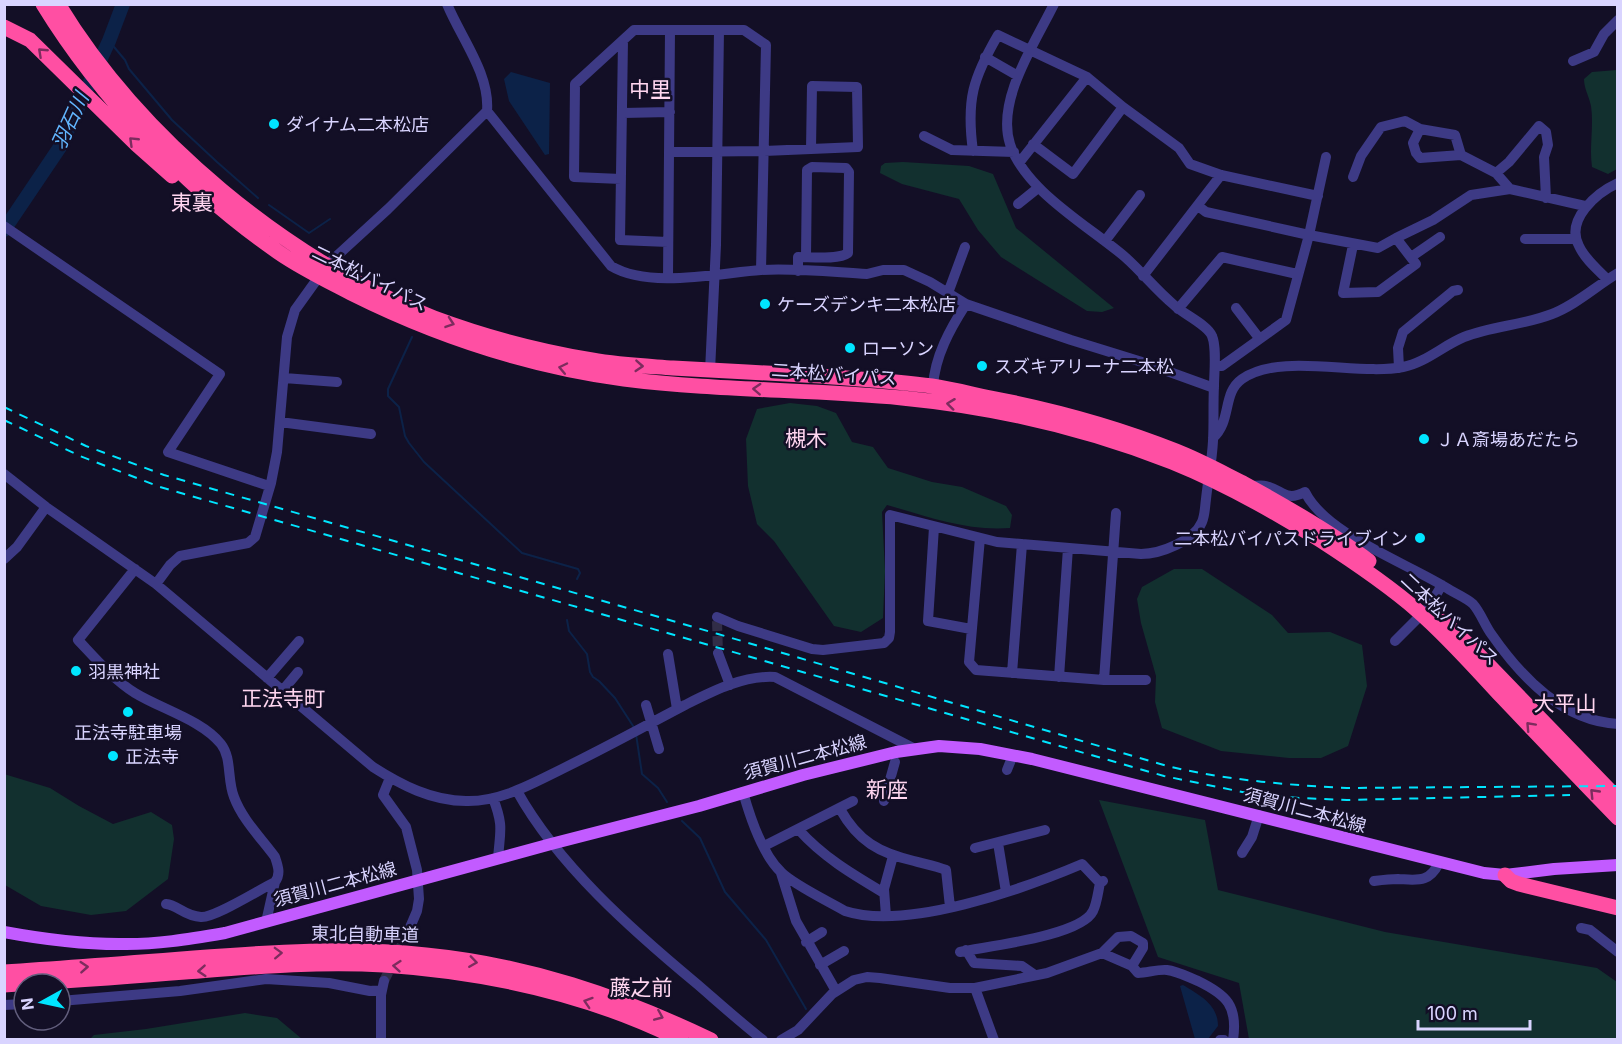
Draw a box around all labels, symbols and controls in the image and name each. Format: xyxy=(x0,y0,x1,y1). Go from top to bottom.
one-way arrow xyxy=(38,48,49,59)
district label: 中里 xyxy=(629,77,671,102)
water label: 羽石川 xyxy=(46,87,94,153)
place label: ダイナム二本松店 xyxy=(286,114,429,135)
marker: ダイナム二本松店 xyxy=(267,117,281,131)
one-way arrow xyxy=(130,137,141,148)
district label: 東裏 xyxy=(171,190,213,215)
street label: 二本松バイパス xyxy=(309,241,431,315)
place label: ケーズデンキ二本松店 xyxy=(777,294,956,315)
marker: ケーズデンキ二本松店 xyxy=(758,297,772,311)
one-way arrow xyxy=(444,316,455,328)
place label: ローソン xyxy=(862,338,934,359)
marker: ローソン xyxy=(843,341,857,355)
place label: スズキアリーナ二本松 xyxy=(994,356,1174,377)
one-way arrow xyxy=(635,359,644,372)
street label: 二本松バイパス xyxy=(771,359,897,389)
marker: スズキアリーナ二本松 xyxy=(975,359,989,373)
one-way arrow xyxy=(559,362,569,375)
one-way arrow xyxy=(752,382,761,395)
one-way arrow xyxy=(947,398,956,410)
district label: 槻木 xyxy=(785,426,827,451)
place label: ＪＡ斎場あだたら xyxy=(1436,429,1580,450)
marker: ＪＡ斎場あだたら xyxy=(1417,432,1431,446)
place label: 二本松バイパスドライブイン xyxy=(1174,528,1408,549)
marker: 二本松バイパスドライブイン xyxy=(1413,531,1427,545)
street label: 二本松バイパス xyxy=(1397,568,1503,670)
place label: 羽黒神社 xyxy=(88,661,160,682)
marker: 羽黒神社 xyxy=(69,664,83,678)
district label: 正法寺町 xyxy=(241,686,325,711)
district label: 大平山 xyxy=(1534,691,1597,716)
marker: 正法寺駐車場 xyxy=(121,705,135,719)
place label: 正法寺駐車場 xyxy=(74,722,182,743)
one-way arrow xyxy=(1526,722,1537,733)
street label: 須賀川二本松線 xyxy=(741,731,869,783)
place label: 正法寺 xyxy=(125,746,179,767)
marker: 正法寺 xyxy=(106,749,120,763)
district label: 新座 xyxy=(866,777,908,802)
street label: 須賀川二本松線 xyxy=(1241,784,1369,836)
one-way arrow xyxy=(1590,790,1601,801)
street label: 須賀川二本松線 xyxy=(271,858,399,910)
street label: 東北自動車道 xyxy=(311,923,419,945)
one-way arrow xyxy=(274,947,283,959)
one-way arrow xyxy=(468,955,477,967)
one-way arrow xyxy=(79,960,88,973)
one-way arrow xyxy=(392,960,401,973)
one-way arrow xyxy=(197,964,207,977)
north arrow xyxy=(12,972,72,1032)
district label: 藤之前 xyxy=(610,975,673,1000)
scale bar xyxy=(1418,993,1530,1031)
text: N xyxy=(16,997,38,1012)
one-way arrow xyxy=(583,997,594,1010)
text: 100 m xyxy=(1427,1003,1478,1024)
one-way arrow xyxy=(653,1009,664,1021)

